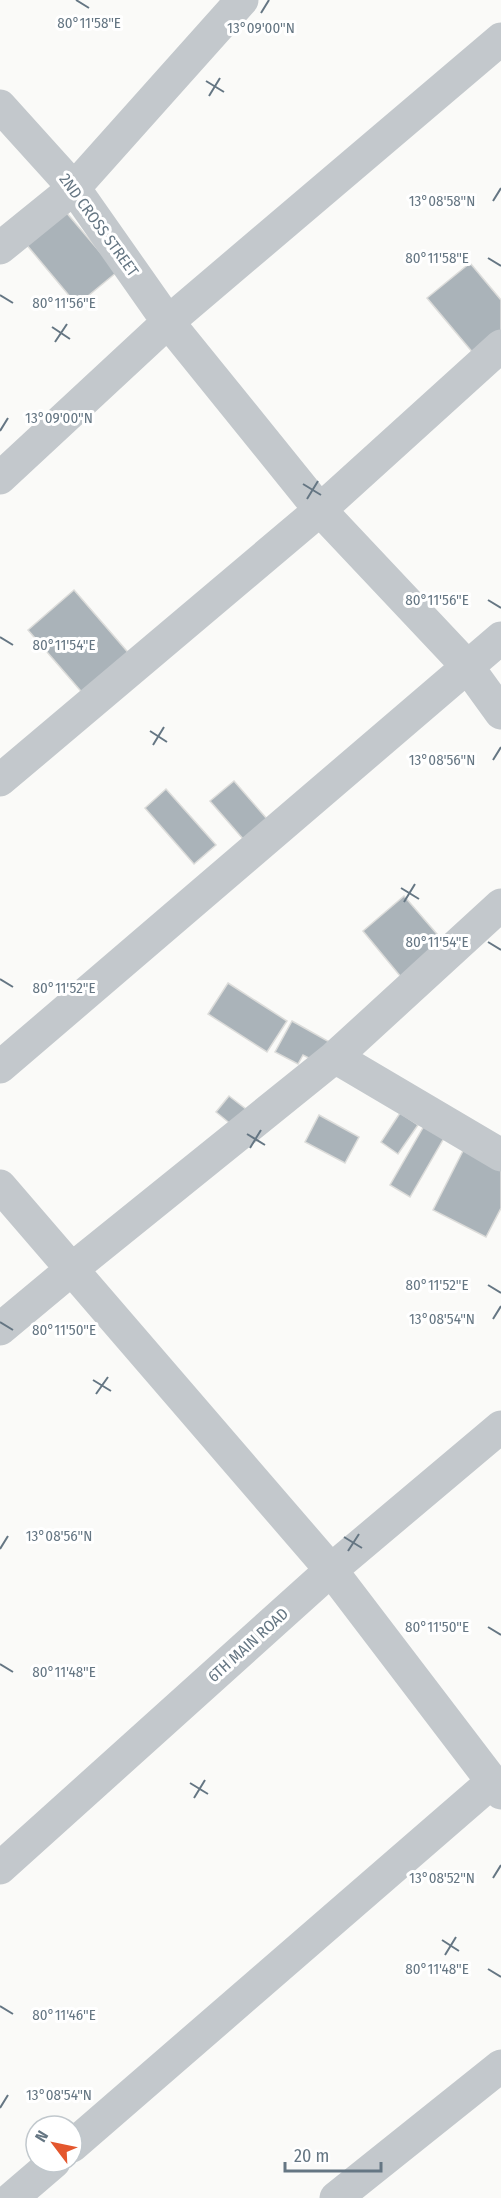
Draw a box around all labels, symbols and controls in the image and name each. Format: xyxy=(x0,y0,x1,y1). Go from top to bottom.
text: 80°11'58"E xyxy=(57,14,121,32)
text: 13°09'00"N xyxy=(227,19,295,37)
street label: 2ND CROSS STREET xyxy=(55,170,143,280)
text: 13°08'58"N xyxy=(409,192,475,210)
text: 80°11'58"E xyxy=(405,249,469,267)
text: 80°11'56"E xyxy=(32,294,96,312)
text: 13°09'00"N xyxy=(25,409,93,427)
text: 80°11'56"E xyxy=(405,591,469,609)
text: 80°11'54"E xyxy=(33,636,95,654)
text: 13°08'56"N xyxy=(409,751,475,769)
text: 80°11'54"E xyxy=(406,933,468,951)
text: 80°11'52"E xyxy=(33,979,95,997)
text: 80°11'52"E xyxy=(406,1276,468,1294)
text: 13°08'54"N xyxy=(409,1310,475,1328)
text: 80°11'50"E xyxy=(32,1321,96,1339)
text: 13°08'56"N xyxy=(26,1527,92,1545)
street label: 6TH MAIN ROAD xyxy=(204,1604,292,1686)
text: 80°11'50"E xyxy=(405,1618,469,1636)
text: 80°11'48"E xyxy=(32,1663,96,1681)
text: 13°08'52"N xyxy=(409,1869,475,1887)
text: 80°11'48"E xyxy=(405,1960,469,1978)
text: 80°11'46"E xyxy=(32,2006,96,2024)
text: 13°08'54"N xyxy=(26,2086,92,2104)
north arrow xyxy=(24,2114,84,2174)
text: N xyxy=(31,2127,52,2145)
scale bar xyxy=(285,2135,381,2173)
text: 20 m xyxy=(294,2145,329,2167)

